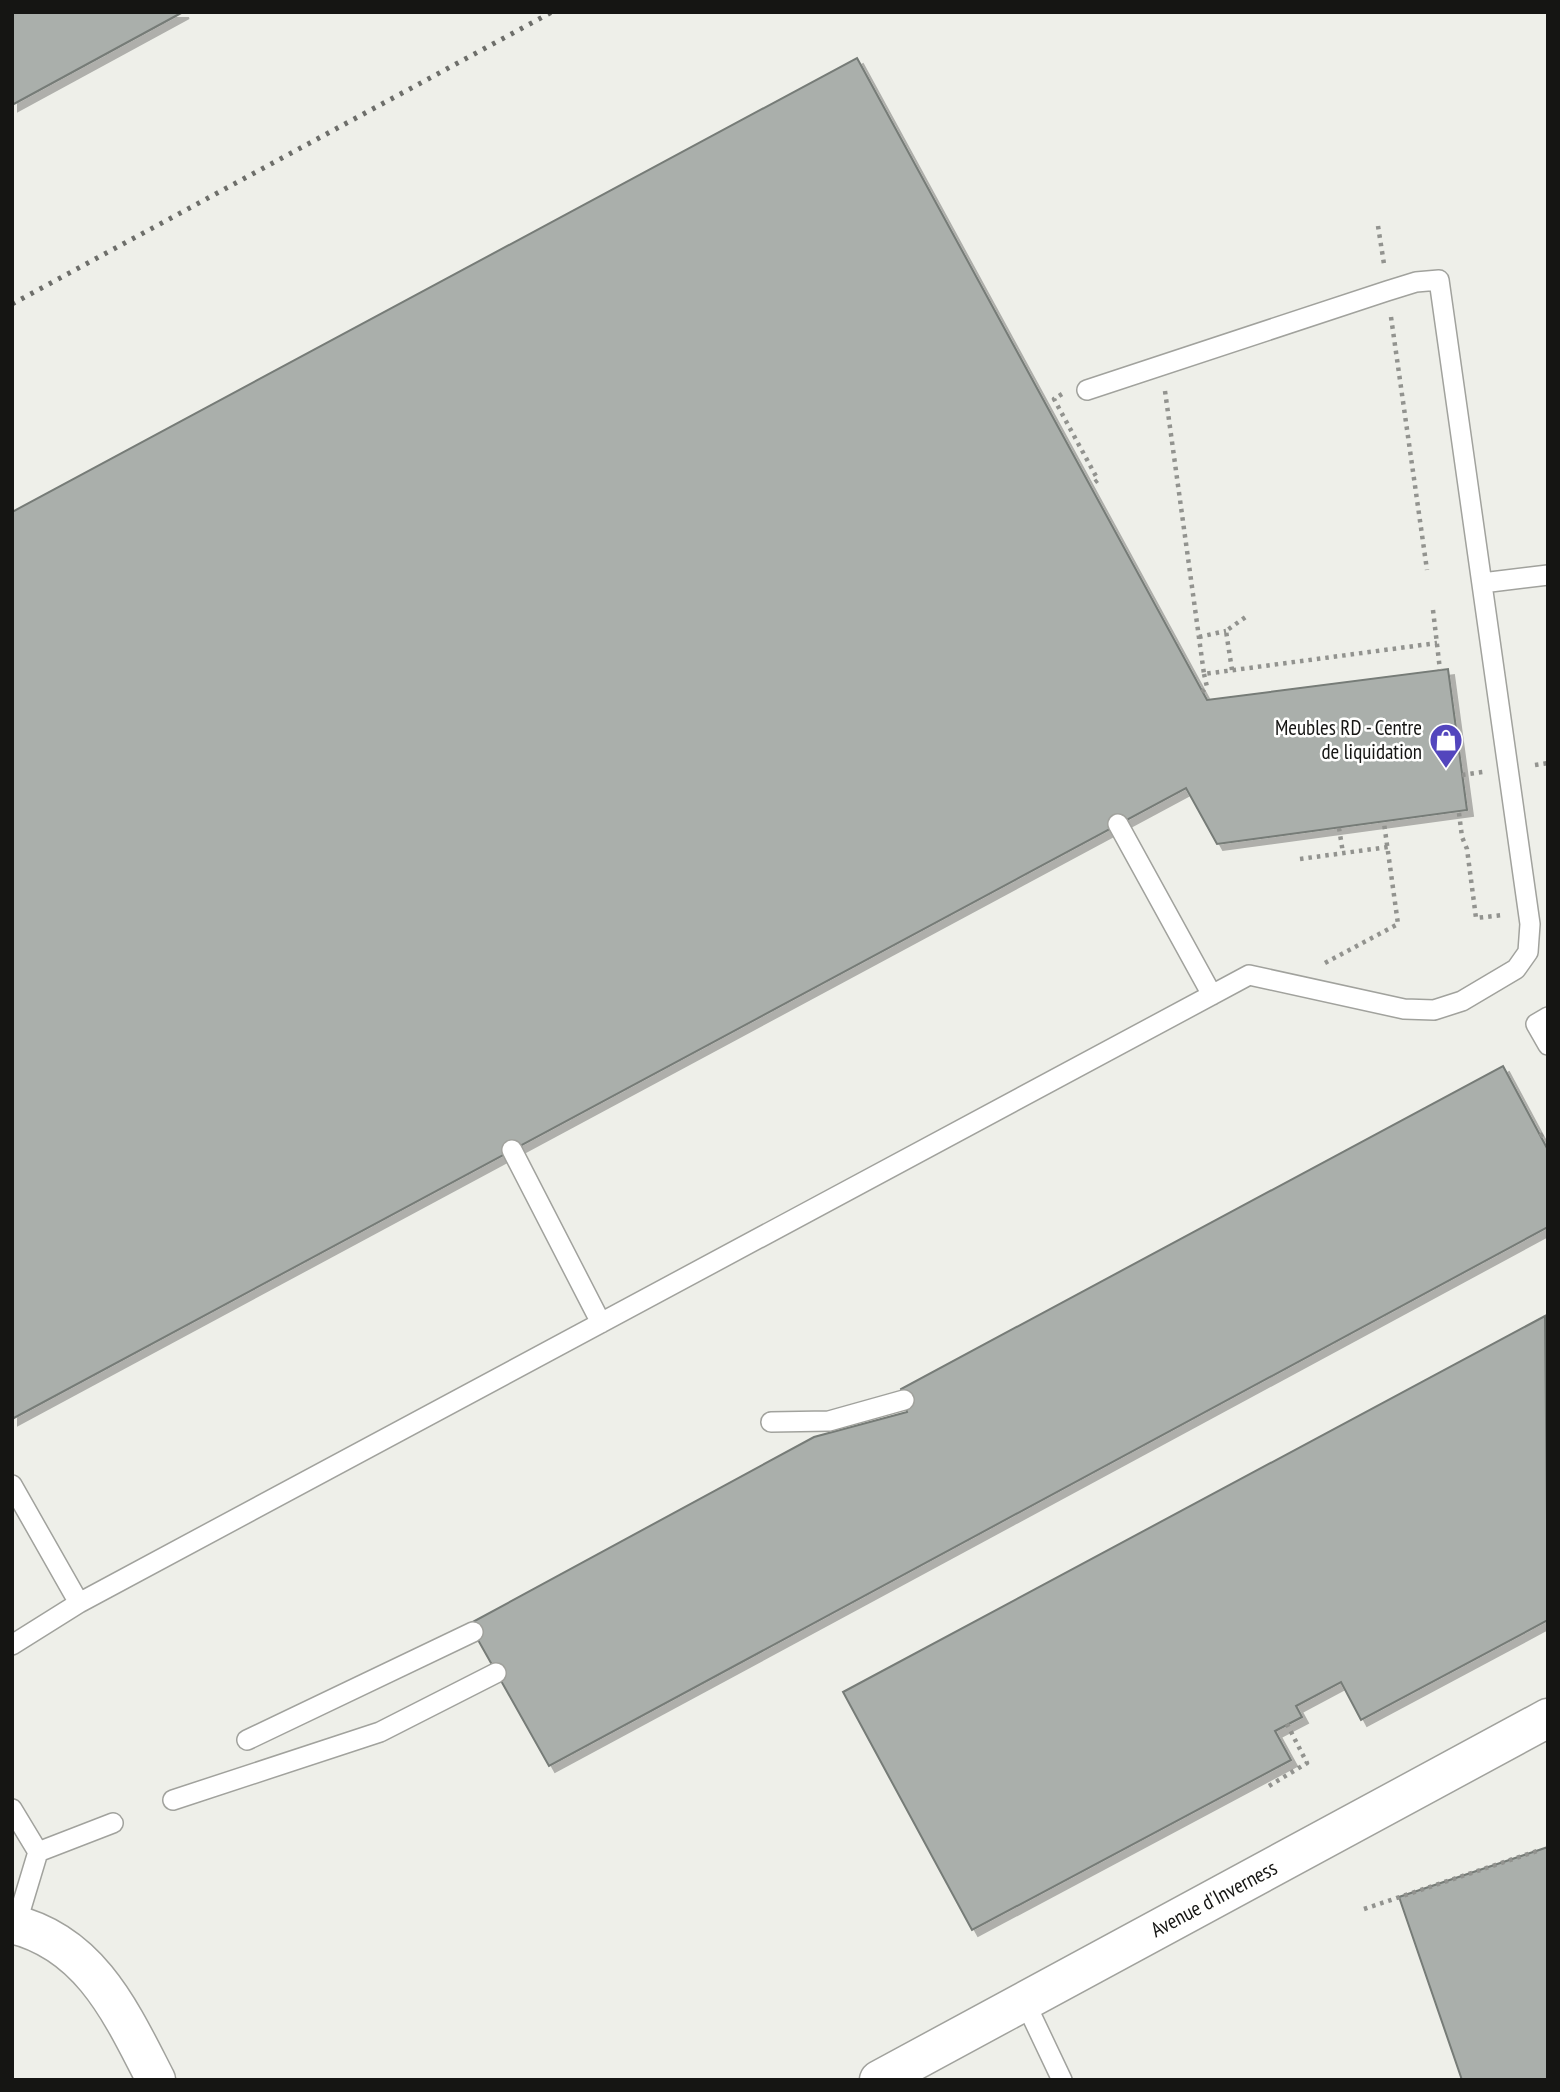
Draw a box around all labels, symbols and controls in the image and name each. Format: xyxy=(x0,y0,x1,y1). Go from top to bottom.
place label: Meubles RD - Centre de liquidation xyxy=(1275,714,1422,765)
shop icon: Meubles RD - Centre de liquidation xyxy=(1427,721,1465,770)
street label: Avenue d'Inverness xyxy=(1146,1854,1282,1943)

